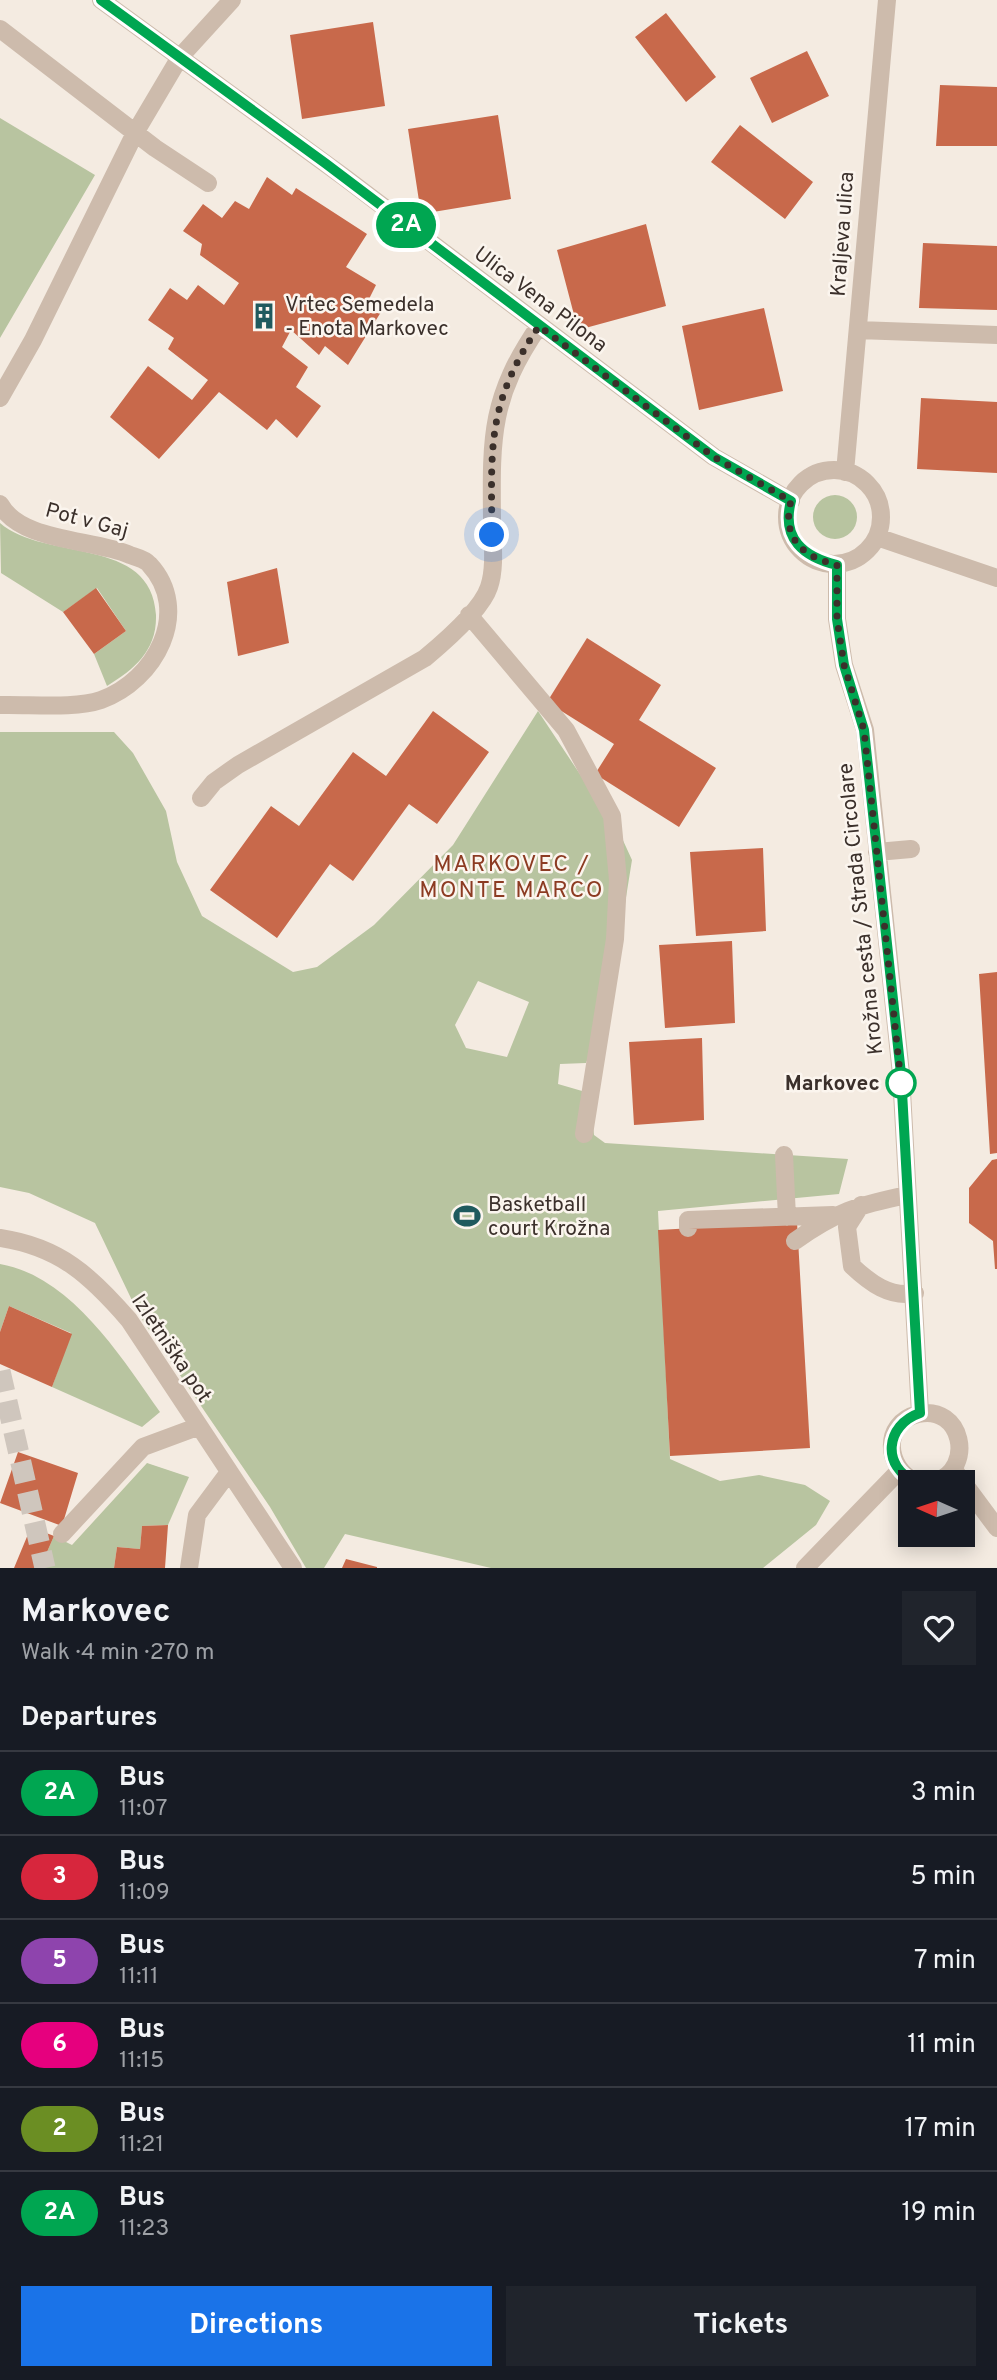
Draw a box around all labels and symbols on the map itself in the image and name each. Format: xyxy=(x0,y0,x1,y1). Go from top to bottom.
street label: Kraljeva ulica xyxy=(826,171,861,298)
line badge: 2A xyxy=(374,202,438,248)
street label: Ulica Vena Pilona xyxy=(468,241,612,359)
place label: Vrtec Semedela - Enota Markovec xyxy=(285,292,449,343)
building icon: Vrtec Semedela - Enota Markovec xyxy=(249,301,279,331)
street label: Pot v Gaj xyxy=(42,497,131,545)
your location xyxy=(474,517,509,552)
street label: Krožna cesta / Strada Circolare xyxy=(833,762,890,1056)
district label: MARKOVEC / MONTE MARCO xyxy=(419,851,605,906)
marker: Markovec xyxy=(886,1068,916,1098)
place label: Markovec xyxy=(785,1071,880,1098)
place label: Basketball court Krožna xyxy=(488,1192,610,1243)
sports icon: Basketball court Krožna xyxy=(452,1201,482,1231)
street label: Izletniška pot xyxy=(124,1289,217,1408)
north arrow xyxy=(898,1470,975,1547)

